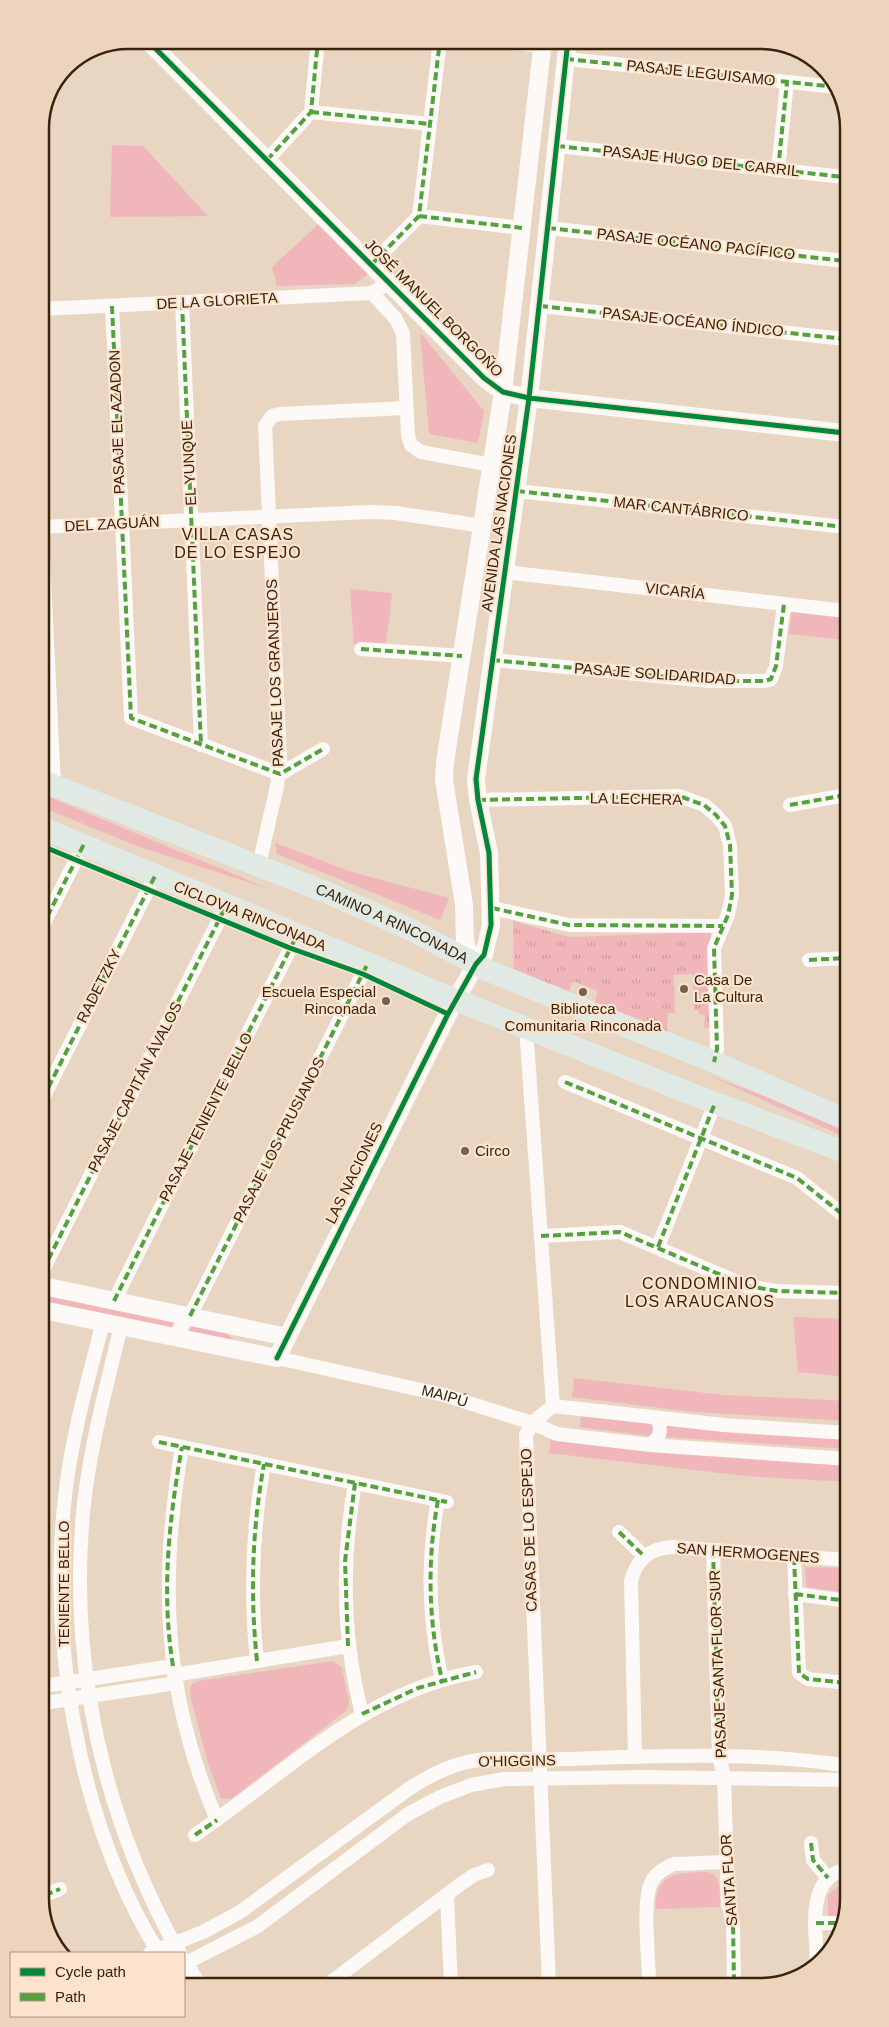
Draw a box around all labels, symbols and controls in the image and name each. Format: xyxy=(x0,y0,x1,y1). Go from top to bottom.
street label: PASAJE LEGUISAMO xyxy=(626,56,776,89)
street label: PASAJE HUGO DEL CARRIL xyxy=(602,142,800,179)
street label: PASAJE OCÉANO PACÍFICO xyxy=(596,225,796,262)
street label: JOSÉ MANUEL BORGOÑO xyxy=(362,235,507,380)
street label: DE LA GLORIETA xyxy=(156,289,278,312)
street label: PASAJE OCÉANO ÍNDICO xyxy=(602,304,785,339)
street label: PASAJE EL AZADON xyxy=(105,350,128,494)
street label: EL YUNQUE xyxy=(178,420,199,506)
street label: AVENIDA LAS NACIONES xyxy=(478,433,519,613)
street label: MAR CANTÁBRICO xyxy=(613,493,749,524)
street label: DEL ZAGUÁN xyxy=(64,513,160,534)
district label: VILLA CASAS DE LO ESPEJO xyxy=(174,526,302,561)
street label: PASAJE LOS GRANJEROS xyxy=(263,579,286,767)
street label: VICARÍA xyxy=(644,579,706,602)
street label: PASAJE SOLIDARIDAD xyxy=(573,659,737,688)
street label: LA LECHERA xyxy=(590,789,682,808)
street label: CICLOVIA RINCONADA xyxy=(171,877,329,954)
street label: CAMINO A RINCONADA xyxy=(313,880,471,967)
street label: RADETZKY xyxy=(73,946,124,1025)
place label: Casa De La Cultura xyxy=(694,971,764,1005)
place label: Escuela Especial Rinconada xyxy=(262,983,377,1017)
marker: Casa De La Cultura xyxy=(678,983,690,995)
marker: Biblioteca Comunitaria Rinconada xyxy=(577,986,589,998)
marker: Escuela Especial Rinconada xyxy=(380,995,392,1007)
street label: PASAJE CAPITÁN ÁVALOS xyxy=(84,999,185,1175)
place label: Biblioteca Comunitaria Rinconada xyxy=(505,1000,662,1034)
street label: PASAJE TENIENTE BELLO xyxy=(156,1030,256,1204)
street label: PASAJE LOS PRUSIANOS xyxy=(229,1054,328,1225)
street label: LAS NACIONES xyxy=(322,1119,385,1226)
place label: Circo xyxy=(475,1142,510,1159)
marker: Circo xyxy=(459,1145,471,1157)
district label: CONDOMINIO LOS ARAUCANOS xyxy=(625,1275,775,1310)
street label: MAIPÚ xyxy=(420,1381,470,1410)
street label: CASAS DE LO ESPEJO xyxy=(517,1448,540,1612)
street label: TENIENTE BELLO xyxy=(55,1521,72,1647)
street label: SAN HERMOGENES xyxy=(676,1539,820,1566)
street label: PASAJE SANTA FLOR SUR xyxy=(706,1569,729,1759)
street label: O'HIGGINS xyxy=(478,1751,556,1770)
street label: SANTA FLOR xyxy=(717,1833,740,1927)
legend xyxy=(10,1952,185,2017)
text: Cycle path xyxy=(55,1963,126,1980)
text: Path xyxy=(55,1988,86,2005)

